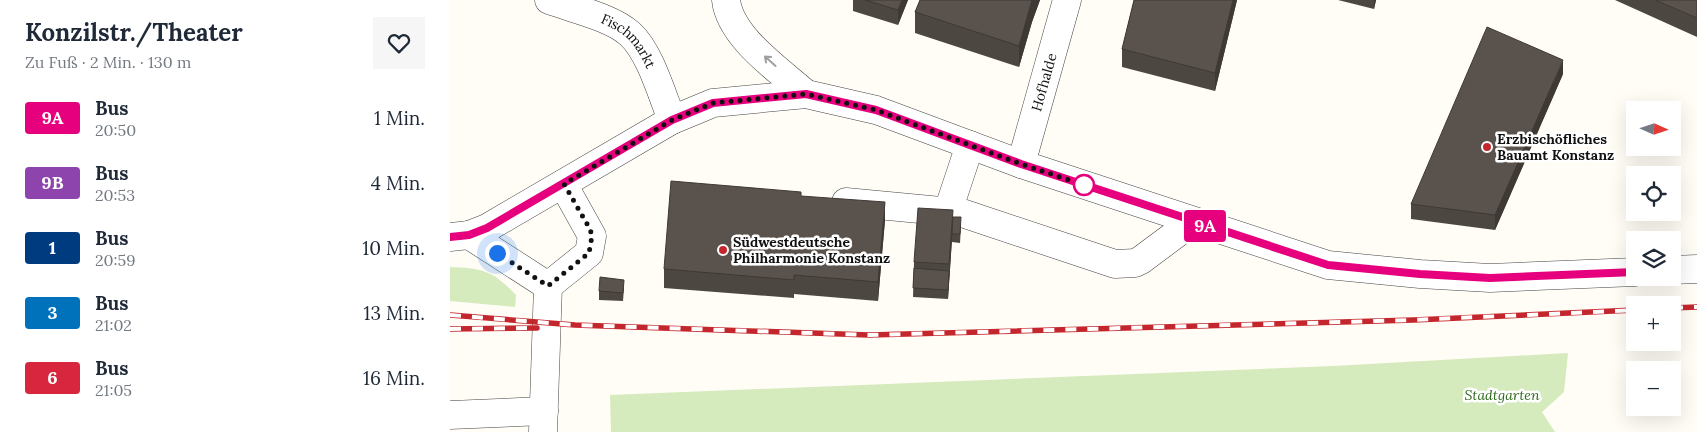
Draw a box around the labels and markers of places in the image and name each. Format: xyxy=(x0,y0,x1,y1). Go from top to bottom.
place label: Erzbischöfliches Bauamt Konstanz xyxy=(1497,130,1614,164)
marker: Erzbischöfliches Bauamt Konstanz xyxy=(1481,141,1493,153)
unlabelled marker xyxy=(1073,174,1095,196)
place label: Südwestdeutsche Philharmonie Konstanz xyxy=(733,233,890,267)
marker: Südwestdeutsche Philharmonie Konstanz xyxy=(717,244,729,256)

